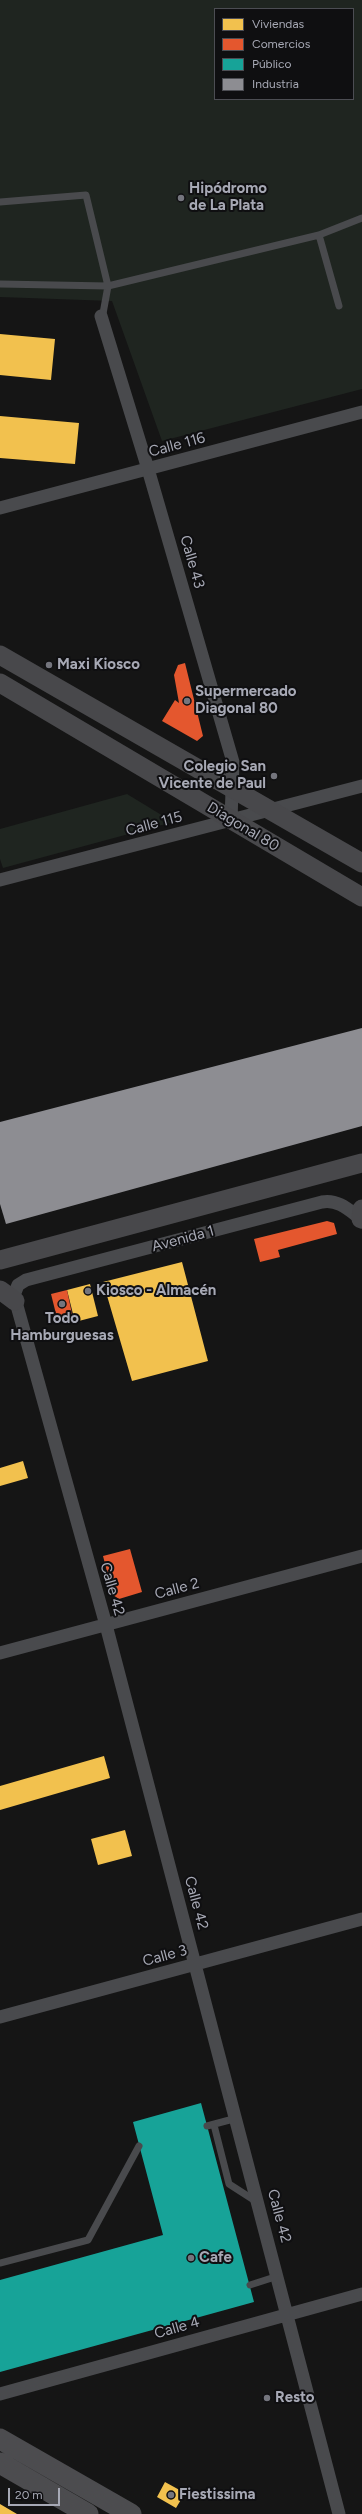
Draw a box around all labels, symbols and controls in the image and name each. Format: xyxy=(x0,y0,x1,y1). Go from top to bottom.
legend xyxy=(214,8,354,100)
text: Viviendas xyxy=(252,17,304,31)
text: Comercios xyxy=(252,37,310,51)
text: Público xyxy=(252,57,292,71)
text: Industria xyxy=(252,77,299,91)
place label: Hipódromo de La Plata xyxy=(189,180,267,215)
marker: Hipódromo de La Plata xyxy=(176,193,186,203)
street label: Calle 116 xyxy=(147,429,207,461)
street label: Calle 43 xyxy=(176,533,208,591)
place label: Maxi Kiosco xyxy=(57,656,140,674)
marker: Maxi Kiosco xyxy=(44,660,54,670)
place label: Supermercado Diagonal 80 xyxy=(195,683,297,718)
marker: Supermercado Diagonal 80 xyxy=(182,696,192,706)
place label: Colegio San Vicente de Paul xyxy=(159,758,266,793)
marker: Colegio San Vicente de Paul xyxy=(269,771,279,781)
street label: Diagonal 80 xyxy=(204,798,282,856)
street label: Calle 115 xyxy=(124,808,184,840)
street label: Avenida 1 xyxy=(150,1222,216,1256)
place label: Kiosco - Almacén xyxy=(96,1282,216,1300)
marker: Kiosco - Almacén xyxy=(83,1286,93,1296)
marker: Todo Hamburguesas xyxy=(57,1299,67,1309)
place label: Todo Hamburguesas xyxy=(10,1310,114,1345)
street label: Calle 42 xyxy=(96,1560,128,1618)
street label: Calle 2 xyxy=(153,1574,201,1604)
street label: Calle 42 xyxy=(180,1874,212,1932)
street label: Calle 3 xyxy=(141,1941,189,1971)
street label: Calle 42 xyxy=(263,2187,295,2245)
place label: Cafe xyxy=(199,2249,232,2267)
marker: Cafe xyxy=(186,2253,196,2263)
street label: Calle 4 xyxy=(152,2313,202,2343)
place label: Resto xyxy=(275,2389,315,2407)
marker: Resto xyxy=(262,2393,272,2403)
scale bar xyxy=(10,2480,62,2506)
place label: Fiestissima xyxy=(179,2486,255,2504)
text: 20 m xyxy=(15,2488,43,2502)
marker: Fiestissima xyxy=(166,2490,176,2500)

